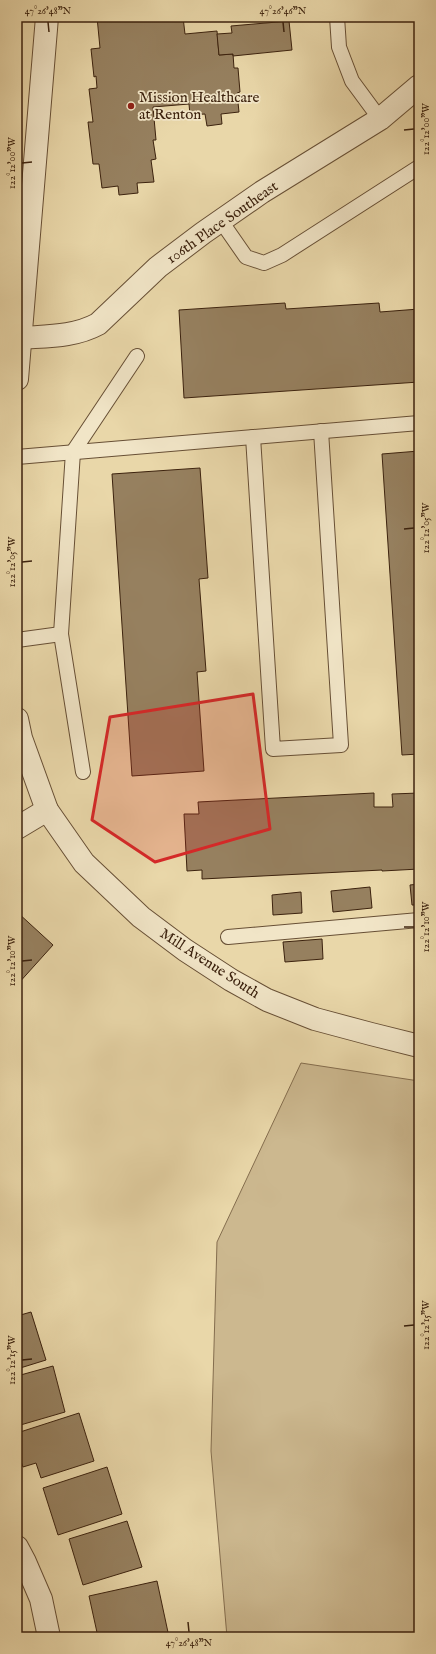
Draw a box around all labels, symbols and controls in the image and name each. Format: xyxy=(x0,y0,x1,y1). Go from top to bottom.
text: 47°26'48"N xyxy=(25,5,72,18)
text: 47°26'46"N xyxy=(260,5,307,18)
place label: Mission Healthcare at Renton xyxy=(139,88,260,124)
marker: Mission Healthcare at Renton xyxy=(126,101,136,111)
text: 122°12'00"W xyxy=(420,103,433,155)
text: 122°12'00"W xyxy=(6,137,19,189)
street label: 106th Place Southeast xyxy=(163,177,282,268)
text: 122°12'05"W xyxy=(420,502,433,553)
text: 122°12'05"W xyxy=(6,536,19,587)
text: 122°12'10"W xyxy=(420,901,433,952)
street label: Mill Avenue South xyxy=(156,924,263,1003)
text: 122°12'10"W xyxy=(6,935,19,986)
text: 122°12'15"W xyxy=(420,1300,433,1350)
text: 122°12'15"W xyxy=(6,1335,19,1385)
text: 47°26'48"N xyxy=(166,1637,213,1650)

